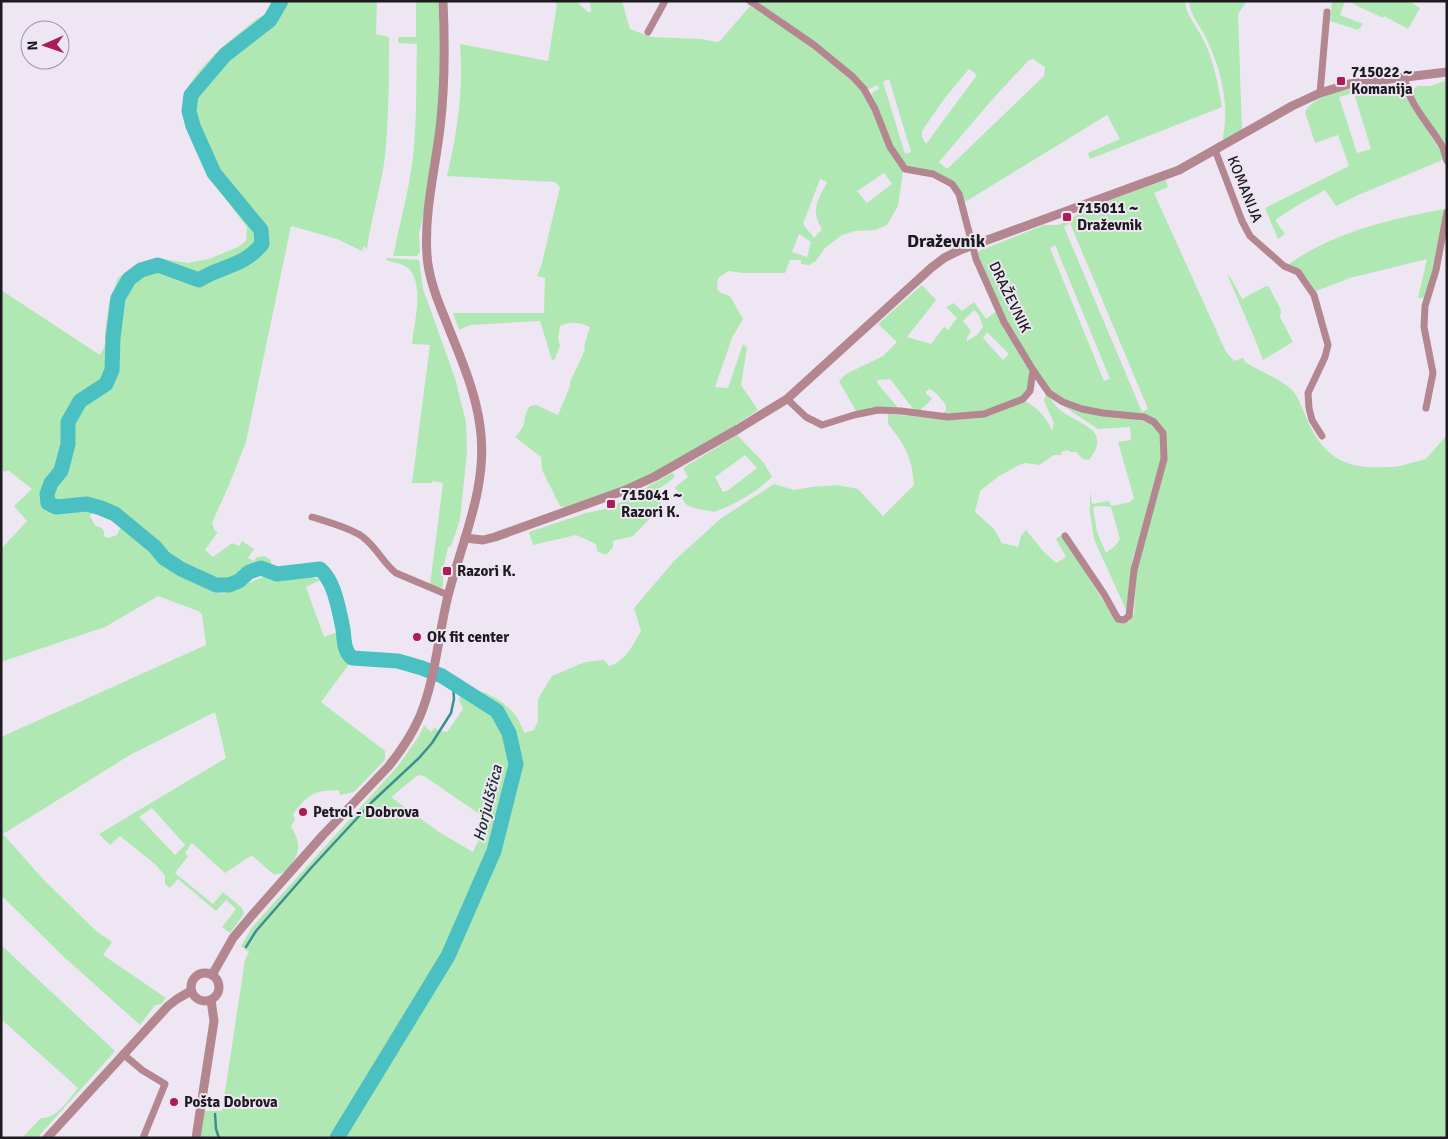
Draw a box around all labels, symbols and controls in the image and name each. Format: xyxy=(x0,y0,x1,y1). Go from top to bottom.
north arrow xyxy=(20,20,70,70)
text: N xyxy=(24,40,41,51)
place label: 715022 ~ Komanija xyxy=(1351,63,1413,98)
marker: 715022 ~ Komanija xyxy=(1335,75,1347,87)
street label: KOMANIJA xyxy=(1224,153,1266,225)
place label: 715011 ~ Draževnik xyxy=(1077,199,1142,234)
marker: 715011 ~ Draževnik xyxy=(1061,211,1073,223)
district label: Draževnik xyxy=(907,230,986,252)
street label: DRAŽEVNIK xyxy=(985,258,1035,336)
place label: 715041 ~ Razori K. xyxy=(621,486,683,521)
marker: 715041 ~ Razori K. xyxy=(605,498,617,510)
place label: Razori K. xyxy=(457,562,516,580)
marker: Razori K. xyxy=(441,565,453,577)
place label: OK fit center xyxy=(427,628,509,646)
marker: OK fit center xyxy=(411,631,423,643)
water label: Horjulščica xyxy=(469,762,507,843)
place label: Petrol - Dobrova xyxy=(313,803,420,821)
marker: Petrol - Dobrova xyxy=(297,806,309,818)
place label: Pošta Dobrova xyxy=(184,1093,278,1111)
marker: Pošta Dobrova xyxy=(168,1096,180,1108)

